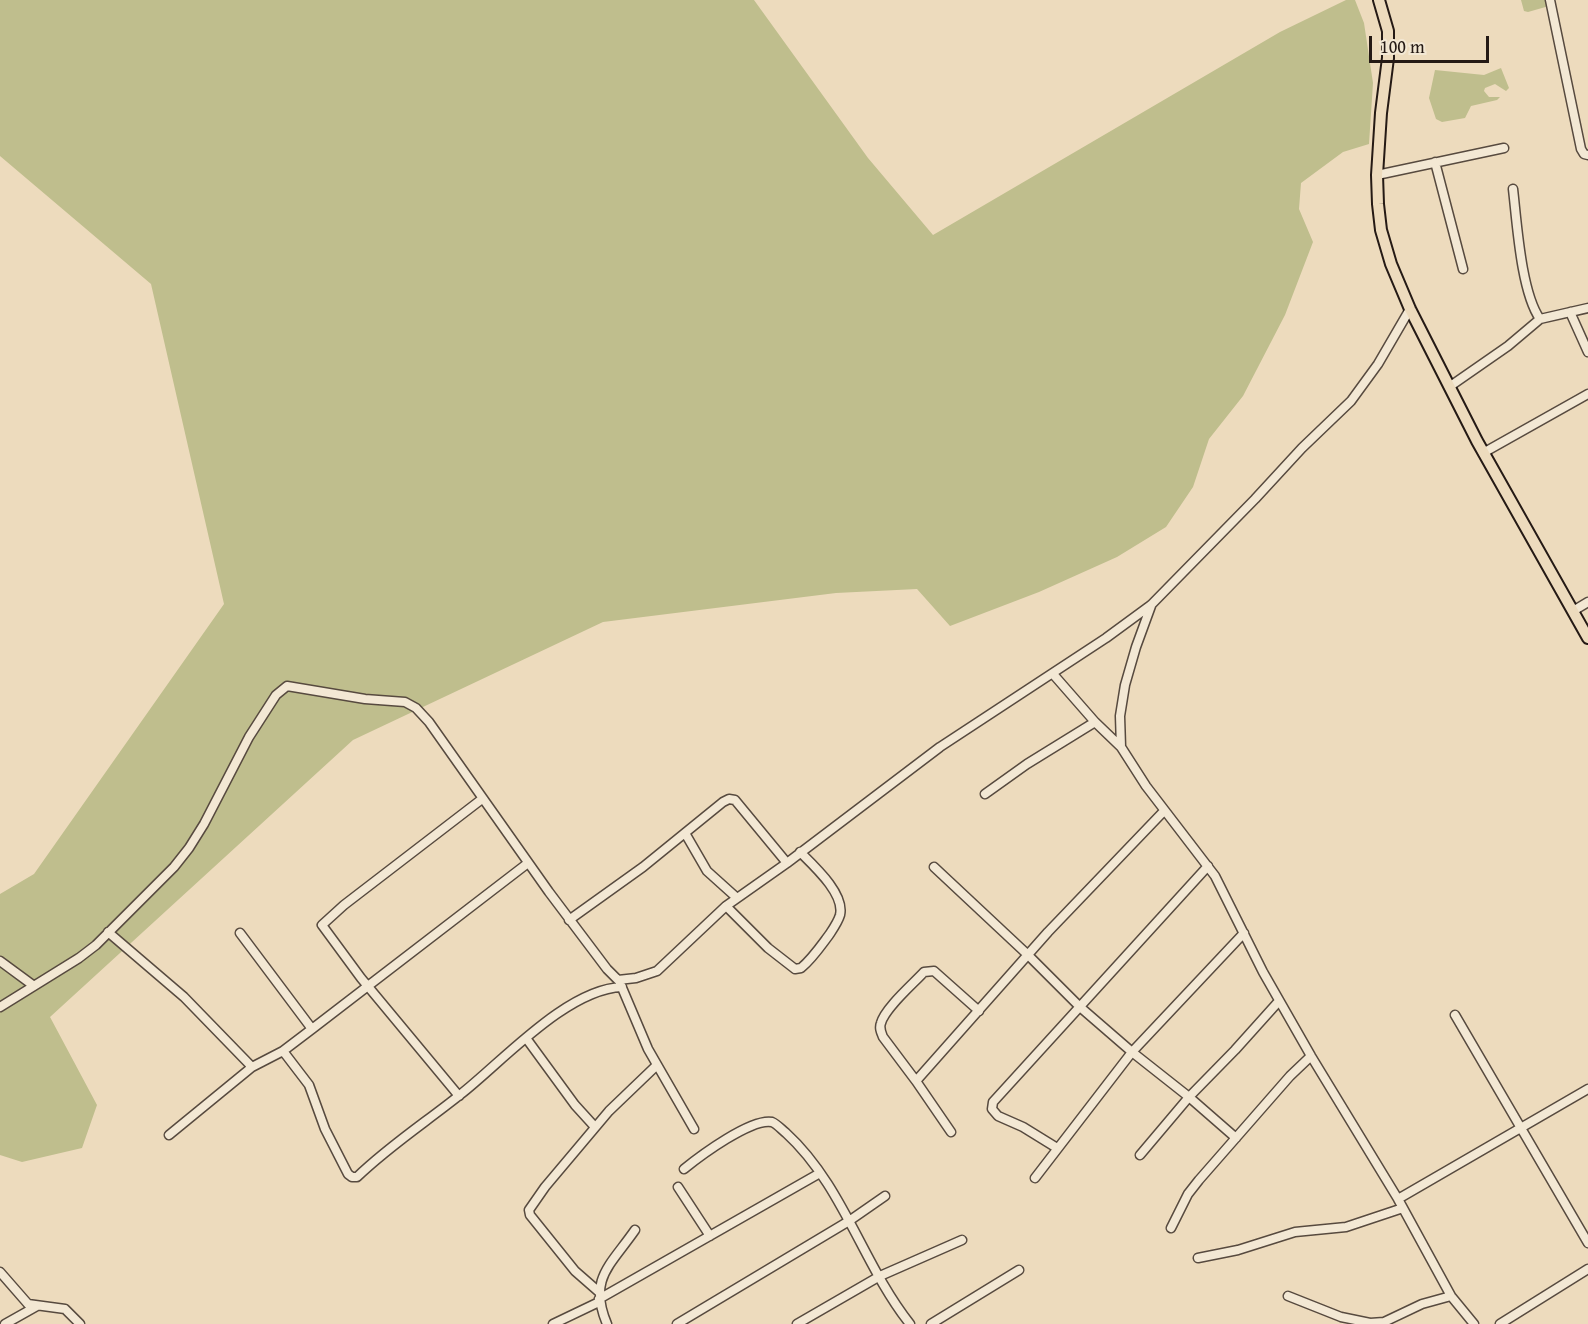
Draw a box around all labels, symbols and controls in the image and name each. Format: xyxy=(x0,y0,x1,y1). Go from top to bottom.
scale bar xyxy=(1372,24,1492,62)
text: 100 m xyxy=(1380,33,1425,60)

